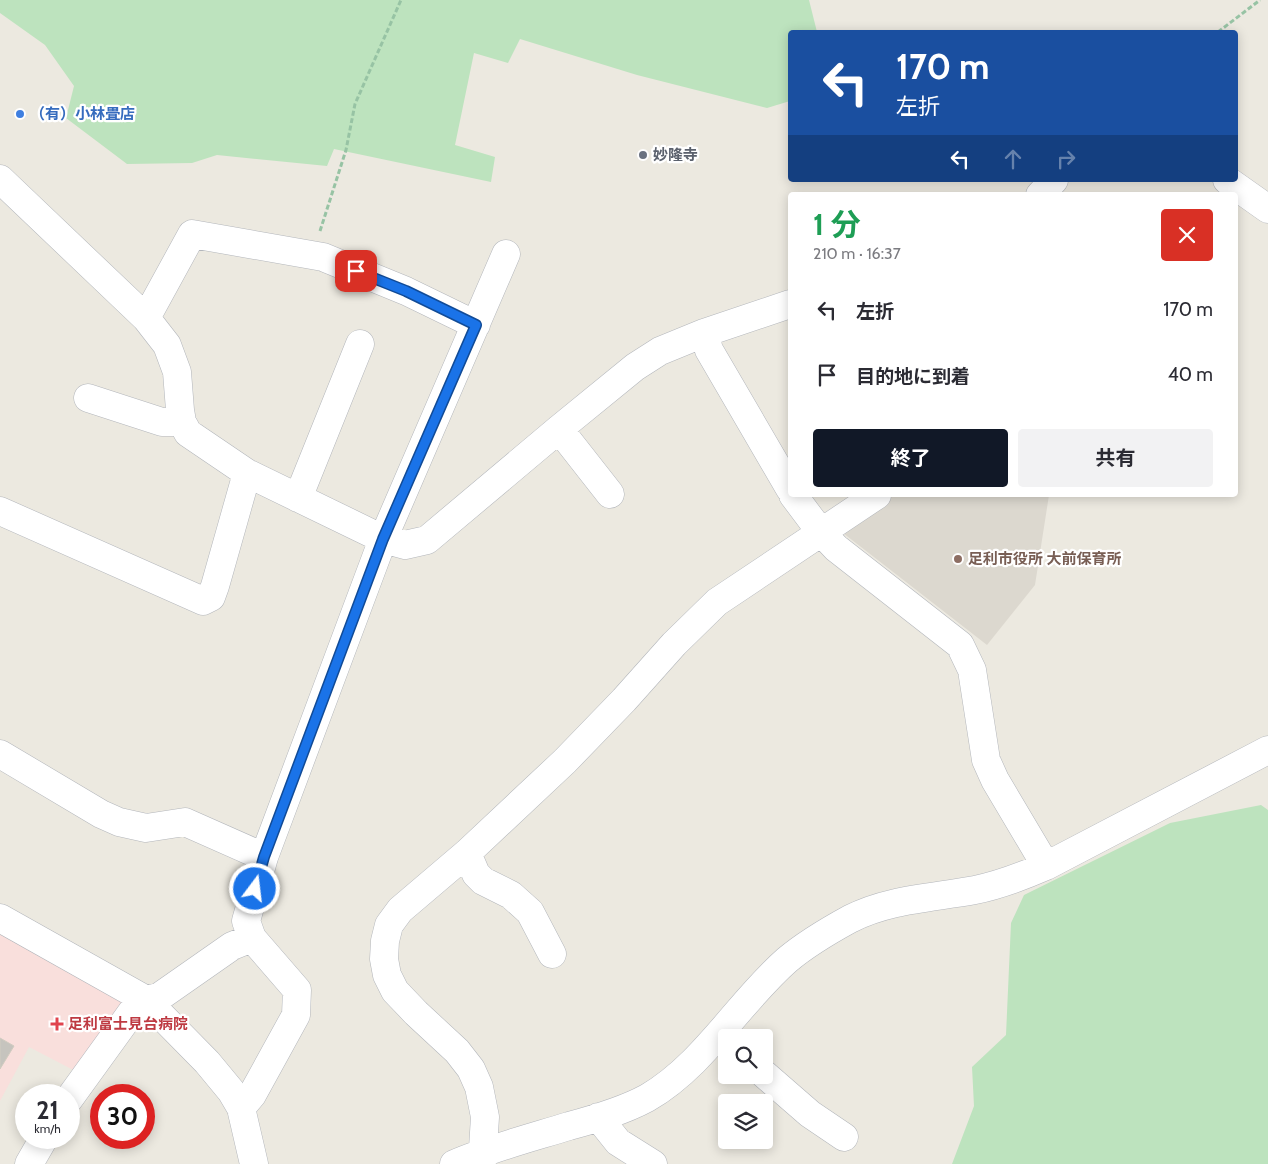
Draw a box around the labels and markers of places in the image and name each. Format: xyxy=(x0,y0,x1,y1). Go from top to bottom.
place label: （有）小林畳店 xyxy=(30,105,135,123)
marker: （有）小林畳店 xyxy=(14,108,26,120)
place label: 妙隆寺 xyxy=(653,146,698,164)
marker: 妙隆寺 xyxy=(637,149,649,161)
pin xyxy=(335,250,377,292)
place label: 足利市役所 大前保育所 xyxy=(968,550,1121,568)
marker: 足利市役所 大前保育所 xyxy=(952,553,964,565)
place label: 足利富士見台病院 xyxy=(68,1015,188,1033)
marker: 足利富士見台病院 xyxy=(50,1017,64,1031)

